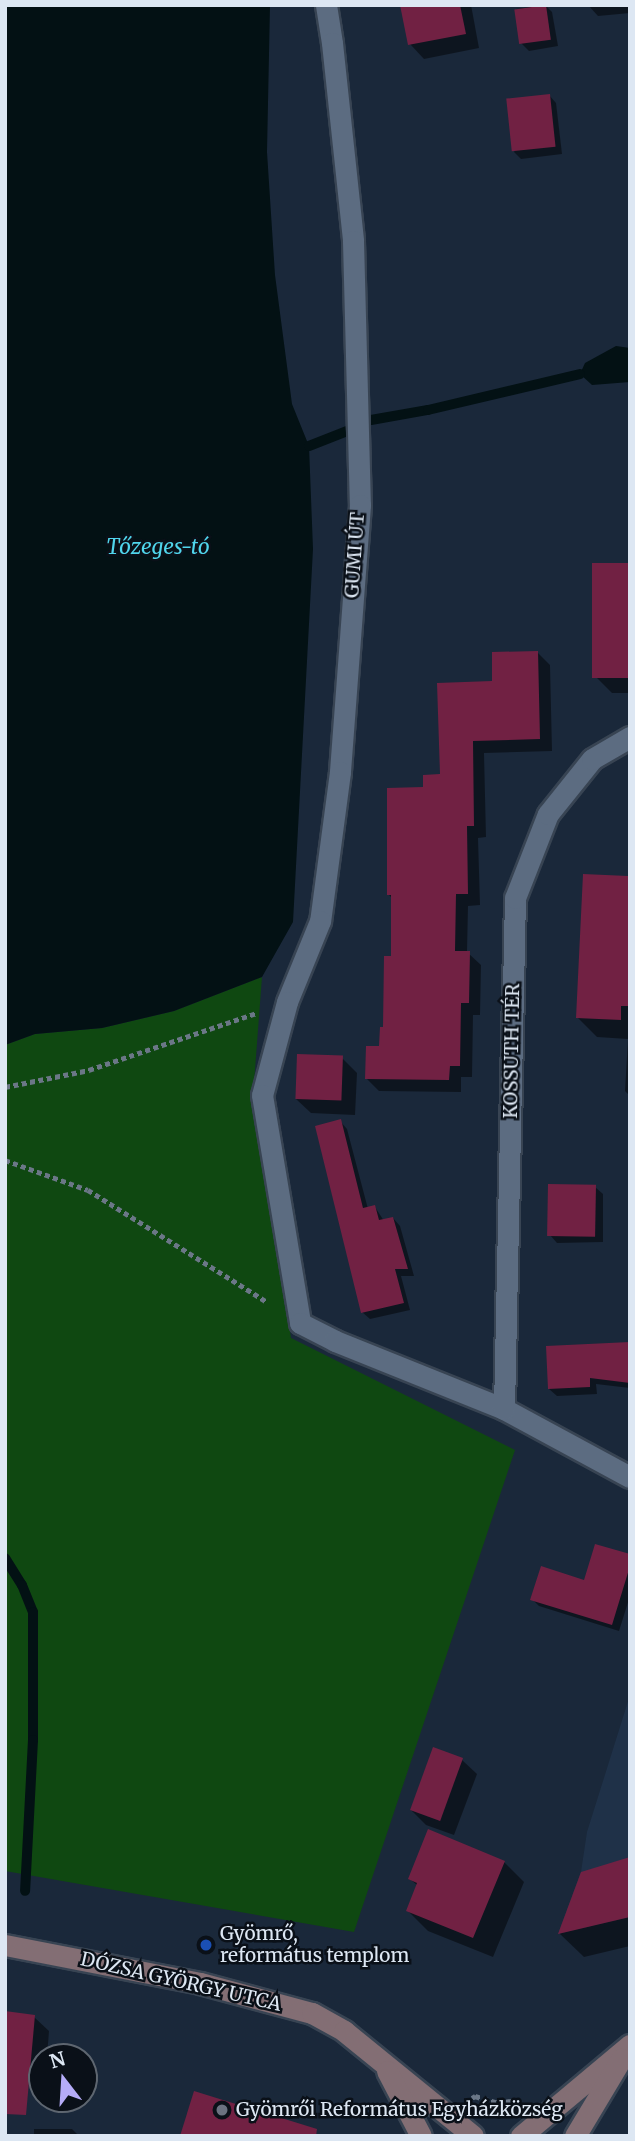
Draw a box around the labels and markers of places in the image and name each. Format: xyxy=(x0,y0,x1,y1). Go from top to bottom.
place label: Gyömrő, református templom xyxy=(220,1923,409,1967)
marker: Gyömrő, református templom xyxy=(198,1937,214,1953)
place label: Gyömrői Református Egyházközség xyxy=(236,2099,563,2121)
marker: Gyömrői Református Egyházközség xyxy=(214,2102,230,2118)

